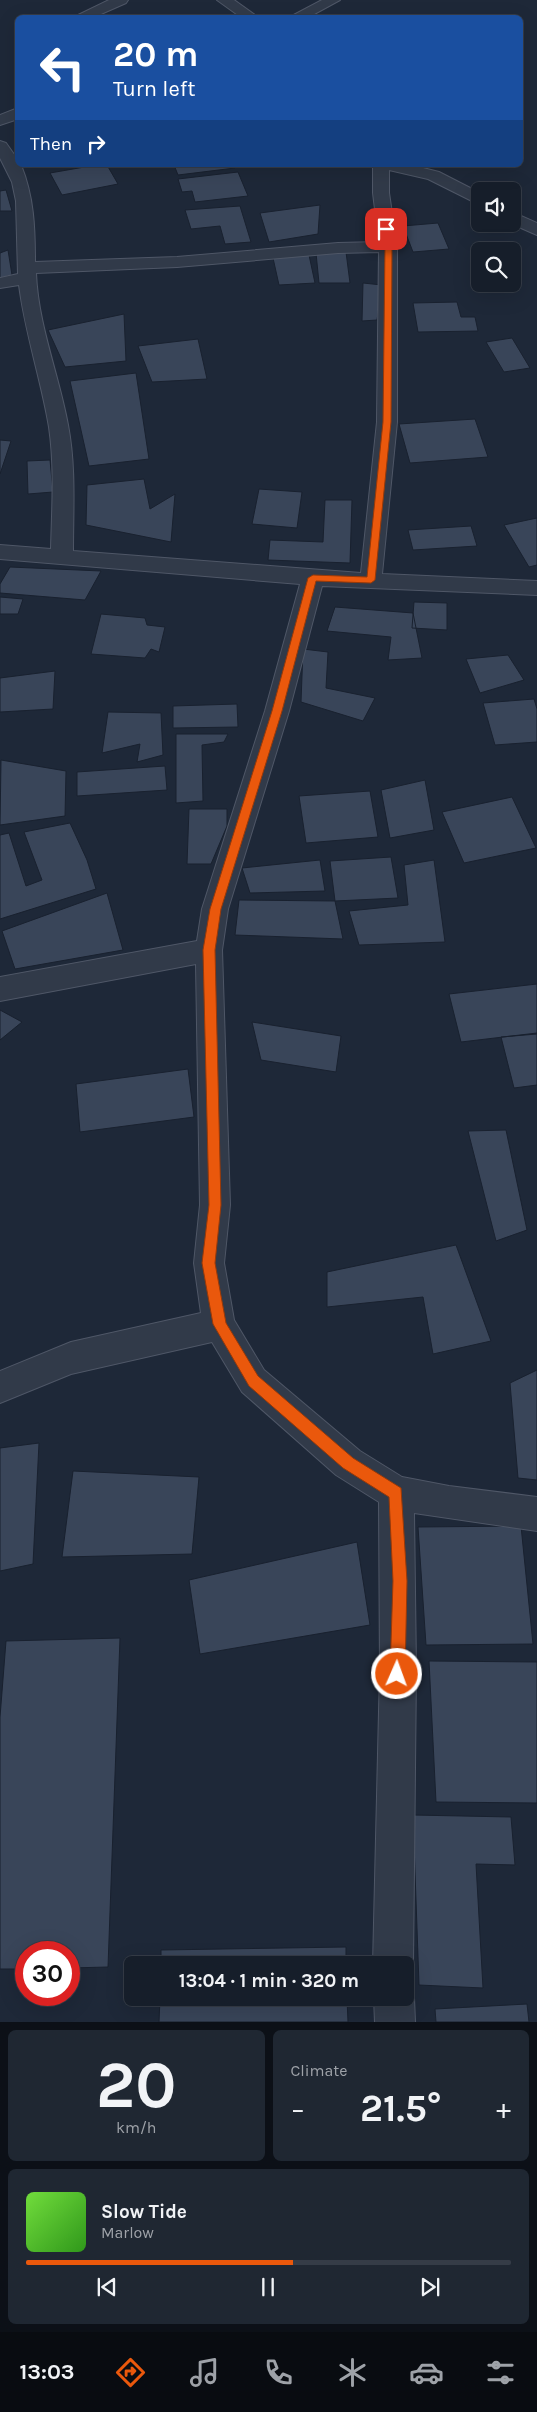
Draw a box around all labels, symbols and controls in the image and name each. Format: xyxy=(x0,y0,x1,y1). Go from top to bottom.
text: 20 m xyxy=(113,34,198,75)
icon: left xyxy=(30,35,95,100)
text: Turn left xyxy=(113,76,196,102)
icon: right xyxy=(82,130,110,158)
text: Then xyxy=(30,133,72,155)
map controls xyxy=(471,182,521,292)
button: sound xyxy=(471,182,521,232)
pin xyxy=(365,208,407,250)
icon: arrive xyxy=(372,215,400,243)
button: search xyxy=(471,242,521,292)
position arrow xyxy=(370,1647,422,1699)
speed limit sign: 30 xyxy=(15,1941,80,2006)
text: 13:04 · 1 min · 320 m xyxy=(179,1970,359,1992)
text: 20 xyxy=(96,2047,176,2123)
text: Climate xyxy=(291,2061,348,2080)
text: 21.5° xyxy=(360,2086,442,2131)
text: − xyxy=(291,2092,305,2125)
text: + xyxy=(496,2092,511,2125)
text: km/h xyxy=(116,2118,157,2137)
text: Slow Tide xyxy=(101,2201,187,2223)
text: Marlow xyxy=(101,2223,154,2242)
icon: previous xyxy=(93,2273,121,2301)
icon: pause xyxy=(254,2273,282,2301)
icon: next xyxy=(416,2273,444,2301)
icon: directions xyxy=(113,2355,148,2390)
icon: music xyxy=(187,2355,222,2390)
icon: phone xyxy=(261,2355,296,2390)
icon: climate xyxy=(335,2355,370,2390)
icon: car xyxy=(409,2355,444,2390)
icon: filters xyxy=(483,2355,518,2390)
text: 13:03 xyxy=(19,2359,74,2385)

